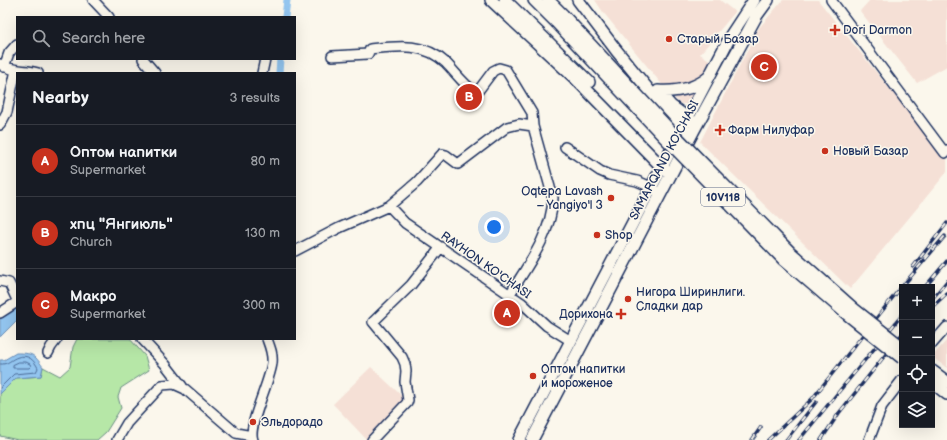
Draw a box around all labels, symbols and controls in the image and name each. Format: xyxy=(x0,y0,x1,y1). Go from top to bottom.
search box xyxy=(16,16,296,60)
place label: Dori Darmon xyxy=(843,23,912,38)
marker: Dori Darmon xyxy=(830,25,840,35)
icon: search xyxy=(30,27,52,49)
text: Search here xyxy=(62,29,145,48)
place label: Cтарый Базар xyxy=(677,32,759,47)
marker: Cтарый Базар xyxy=(664,34,674,44)
pin: C xyxy=(751,52,777,82)
pin: B xyxy=(456,82,482,112)
text: Nearby xyxy=(32,88,89,108)
text: 3 results xyxy=(229,90,280,106)
street label: SAMARQAND KO'CHASI xyxy=(626,98,703,223)
place label: Фарм Нилуфар xyxy=(728,123,814,138)
marker: Фарм Нилуфар xyxy=(715,125,725,135)
text: Оптом напитки xyxy=(70,143,177,162)
place label: Новый Базар xyxy=(833,144,908,159)
marker: Новый Базар xyxy=(820,146,830,156)
text: A xyxy=(41,153,49,169)
text: 80 m xyxy=(251,153,280,169)
text: Supermarket xyxy=(70,162,146,178)
place label: Oqtepa Lavash – Yangiyo'l 3 xyxy=(521,184,603,213)
road number: 10V118 xyxy=(701,188,745,206)
marker: Oqtepa Lavash – Yangiyo'l 3 xyxy=(606,193,616,203)
text: хпц "Янгиюль" xyxy=(70,215,173,234)
your location xyxy=(484,217,504,237)
text: B xyxy=(40,225,50,241)
text: 130 m xyxy=(245,225,280,241)
place label: Shop xyxy=(605,228,633,243)
street label: RAYHON KO'CHASI xyxy=(438,229,534,302)
marker: Shop xyxy=(592,230,602,240)
text: Church xyxy=(70,234,112,250)
map controls xyxy=(899,284,935,428)
button: + xyxy=(899,284,935,320)
place label: Нигора Ширинлиги. Сладки дар xyxy=(636,285,745,314)
text: Макро xyxy=(70,287,117,306)
marker: Нигора Ширинлиги. Сладки дар xyxy=(623,294,633,304)
text: C xyxy=(40,297,50,313)
text: 300 m xyxy=(242,297,280,313)
pin: A xyxy=(494,298,520,328)
text: Supermarket xyxy=(70,306,146,322)
place label: Дорихона xyxy=(559,307,613,322)
marker: Дорихона xyxy=(616,309,626,319)
button: − xyxy=(899,320,935,356)
button: locate xyxy=(899,356,935,392)
place label: Оптом напитки и мороженое xyxy=(541,362,626,391)
marker: Оптом напитки и мороженое xyxy=(528,371,538,381)
button: layers xyxy=(899,392,935,428)
place label: Эльдорадо xyxy=(261,415,323,430)
marker: Эльдорадо xyxy=(248,417,258,427)

